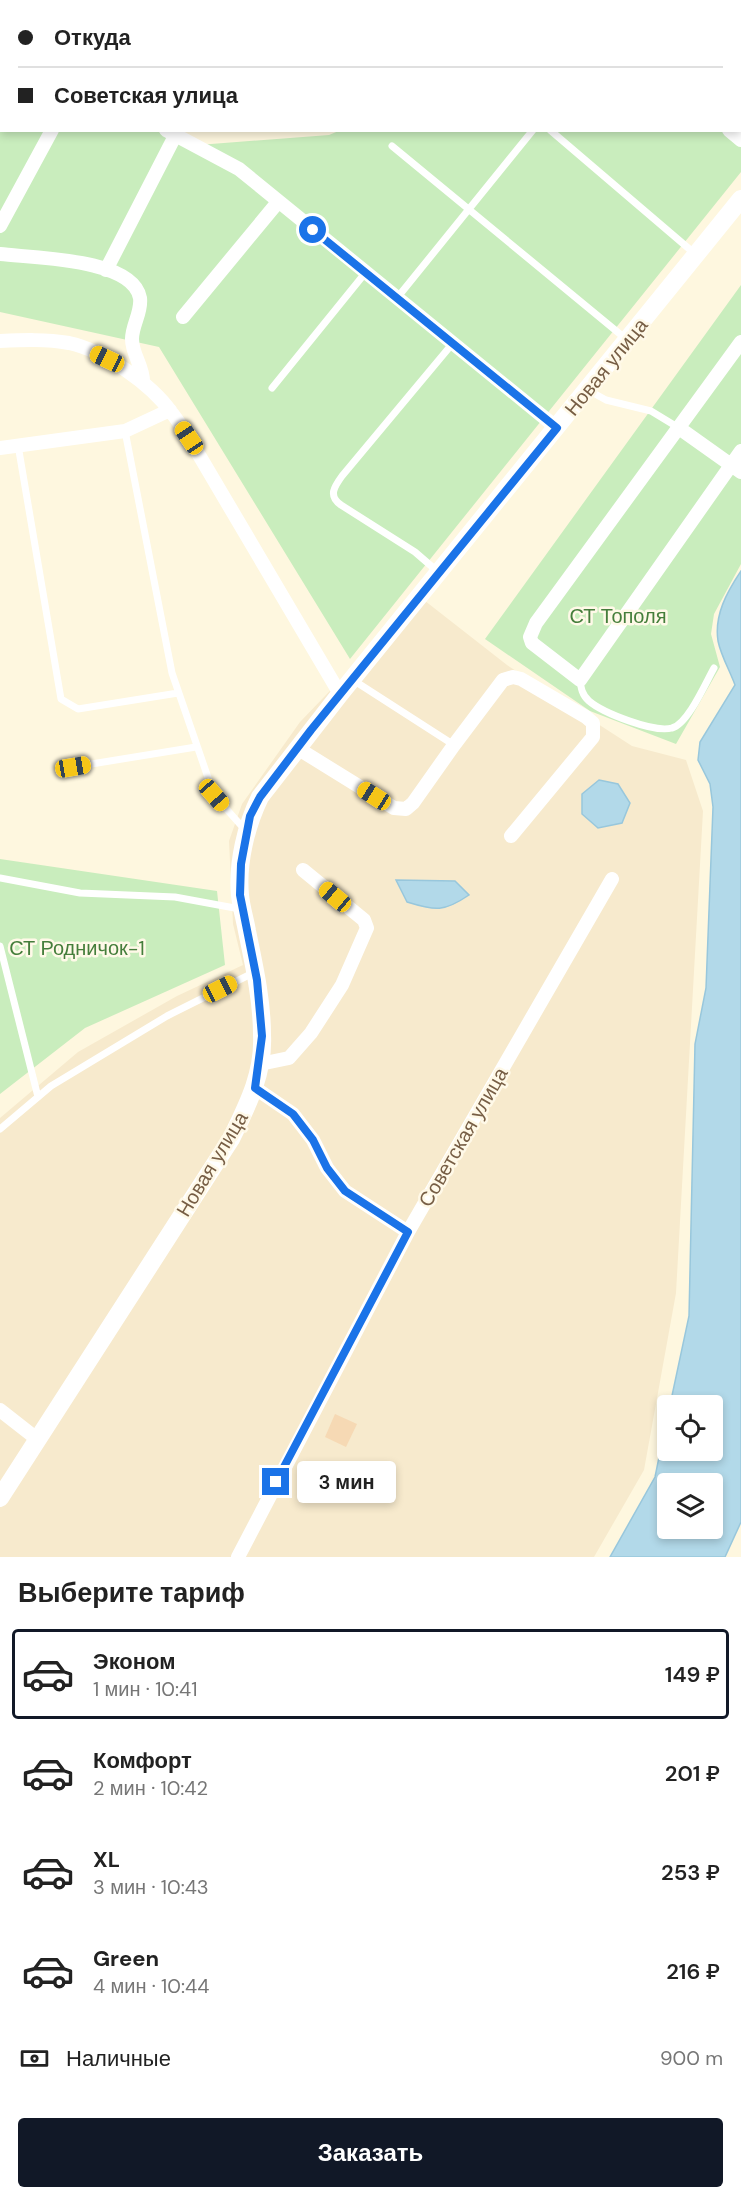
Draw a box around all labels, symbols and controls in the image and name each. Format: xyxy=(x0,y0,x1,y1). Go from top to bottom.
text: Откуда xyxy=(54,23,131,52)
text: Советская улица xyxy=(54,81,238,110)
route start xyxy=(299,216,326,243)
street label: Новая улица xyxy=(559,312,654,421)
car xyxy=(87,343,127,375)
car xyxy=(171,418,207,458)
park label: СТ Тополя xyxy=(569,603,667,629)
car xyxy=(54,755,92,779)
car xyxy=(195,776,233,814)
car xyxy=(354,779,394,813)
car xyxy=(315,879,355,915)
park label: СТ Родничок-1 xyxy=(9,935,145,961)
car xyxy=(200,973,240,1005)
street label: Советская улица xyxy=(413,1062,514,1211)
street label: Новая улица xyxy=(170,1106,254,1221)
map controls xyxy=(657,1395,723,1539)
button: locate xyxy=(657,1395,723,1461)
callout: 3 мин xyxy=(297,1461,396,1503)
route end xyxy=(262,1468,289,1495)
text: 3 мин xyxy=(318,1469,375,1495)
button: layers xyxy=(657,1473,723,1539)
text: Выберите тариф xyxy=(18,1575,245,1610)
icon: car xyxy=(21,1647,75,1701)
text: Эконом xyxy=(93,1647,176,1676)
text: 149 ₽ xyxy=(665,1660,720,1689)
text: 1 мин · 10:41 xyxy=(93,1676,197,1702)
icon: car xyxy=(21,1746,75,1800)
text: Комфорт xyxy=(93,1746,192,1775)
text: 201 ₽ xyxy=(665,1759,720,1788)
text: 2 мин · 10:42 xyxy=(93,1775,208,1801)
icon: car xyxy=(21,1845,75,1899)
text: XL xyxy=(93,1845,120,1874)
text: 253 ₽ xyxy=(661,1858,720,1887)
text: 3 мин · 10:43 xyxy=(93,1874,209,1900)
icon: car xyxy=(21,1944,75,1998)
text: Green xyxy=(93,1944,159,1973)
text: 216 ₽ xyxy=(666,1957,720,1986)
text: 4 мин · 10:44 xyxy=(93,1973,209,1999)
icon: cash xyxy=(18,2042,51,2075)
text: Наличные xyxy=(66,2044,171,2073)
text: 900 m xyxy=(660,2045,723,2071)
button: Заказать xyxy=(18,2118,723,2187)

